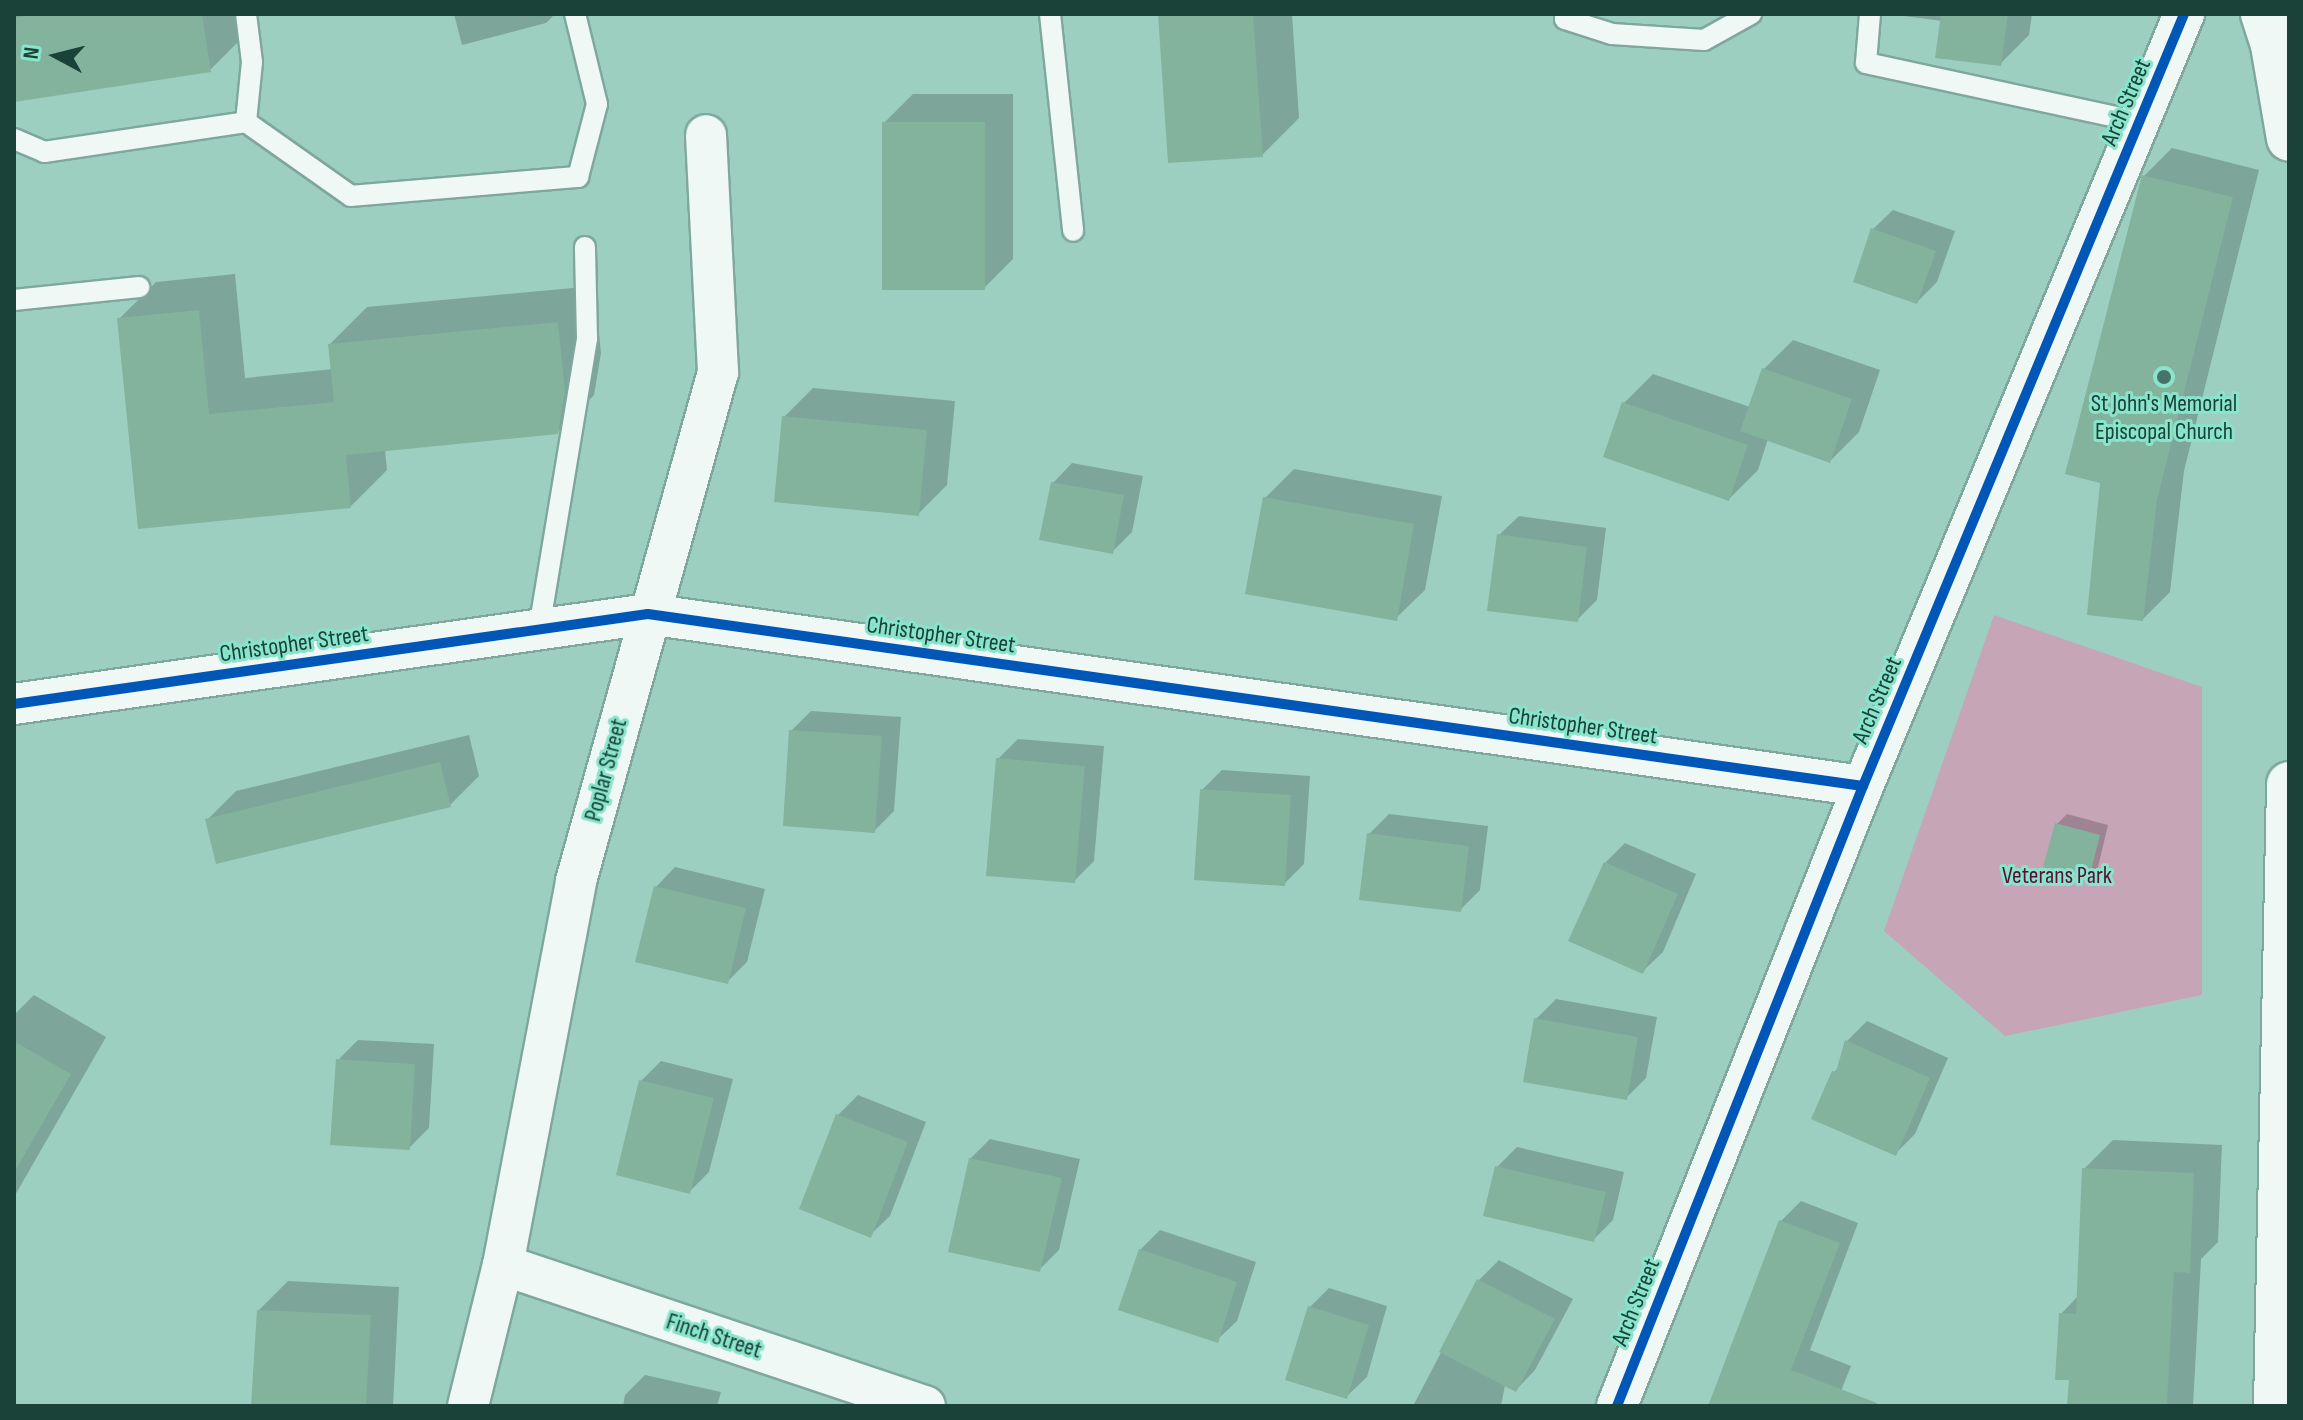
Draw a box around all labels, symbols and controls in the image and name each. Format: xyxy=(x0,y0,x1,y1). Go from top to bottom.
north arrow xyxy=(16,16,96,96)
text: N xyxy=(18,46,46,60)
street label: Arch Street xyxy=(2095,54,2157,150)
marker: St John's Memorial Episcopal Church xyxy=(2155,368,2173,386)
place label: St John's Memorial Episcopal Church xyxy=(2091,390,2237,446)
street label: Christopher Street xyxy=(865,610,1017,660)
street label: Christopher Street xyxy=(218,619,370,669)
street label: Arch Street xyxy=(1846,652,1908,748)
street label: Christopher Street xyxy=(1507,701,1659,751)
street label: Poplar Street xyxy=(578,716,634,824)
park label: Veterans Park xyxy=(2002,862,2112,890)
street label: Arch Street xyxy=(1605,1254,1667,1350)
street label: Finch Street xyxy=(663,1307,765,1365)

